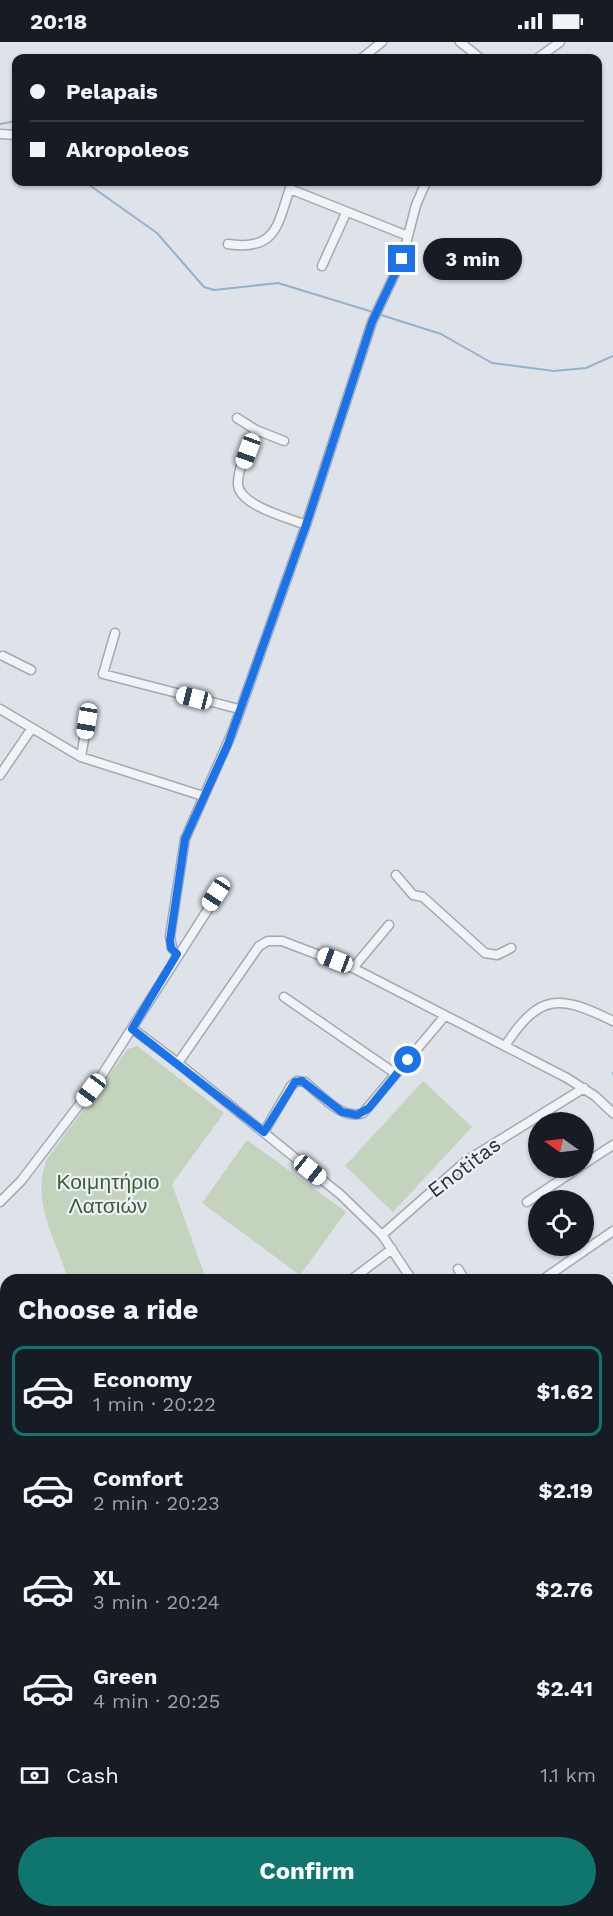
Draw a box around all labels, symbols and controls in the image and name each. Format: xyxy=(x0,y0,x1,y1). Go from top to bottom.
text: 20:18 xyxy=(30,9,87,34)
text: Pelapais xyxy=(66,79,158,104)
text: Akropoleos xyxy=(66,137,189,162)
callout: 3 min xyxy=(423,238,522,280)
route end xyxy=(388,245,415,272)
text: 3 min xyxy=(445,247,500,271)
car xyxy=(233,431,263,471)
car xyxy=(174,685,214,711)
car xyxy=(75,702,99,740)
car xyxy=(199,874,233,914)
car xyxy=(315,945,355,975)
route start xyxy=(394,1046,421,1073)
car xyxy=(73,1070,109,1110)
north arrow xyxy=(528,1112,594,1178)
map controls xyxy=(528,1112,594,1256)
street label: Enotitas xyxy=(423,1131,505,1203)
car xyxy=(290,1152,330,1188)
park label: Κοιμητήριο Λατσιών xyxy=(56,1169,160,1218)
button: locate xyxy=(528,1190,594,1256)
text: Choose a ride xyxy=(18,1294,198,1326)
icon: car xyxy=(21,1364,75,1418)
text: Economy xyxy=(93,1367,192,1392)
text: $1.62 xyxy=(537,1379,593,1404)
text: 1 min · 20:22 xyxy=(93,1392,216,1416)
icon: car xyxy=(21,1463,75,1517)
text: Comfort xyxy=(93,1466,183,1491)
text: $2.19 xyxy=(539,1478,593,1503)
text: 2 min · 20:23 xyxy=(93,1491,220,1515)
icon: car xyxy=(21,1562,75,1616)
text: XL xyxy=(93,1565,121,1590)
text: $2.76 xyxy=(536,1577,593,1602)
text: 3 min · 20:24 xyxy=(93,1590,220,1614)
icon: car xyxy=(21,1661,75,1715)
text: Green xyxy=(93,1664,157,1689)
text: $2.41 xyxy=(536,1676,593,1701)
text: 4 min · 20:25 xyxy=(93,1689,220,1713)
icon: cash xyxy=(18,1759,51,1792)
text: Cash xyxy=(66,1763,119,1788)
text: 1.1 km xyxy=(540,1763,596,1787)
button: Confirm xyxy=(18,1837,596,1906)

